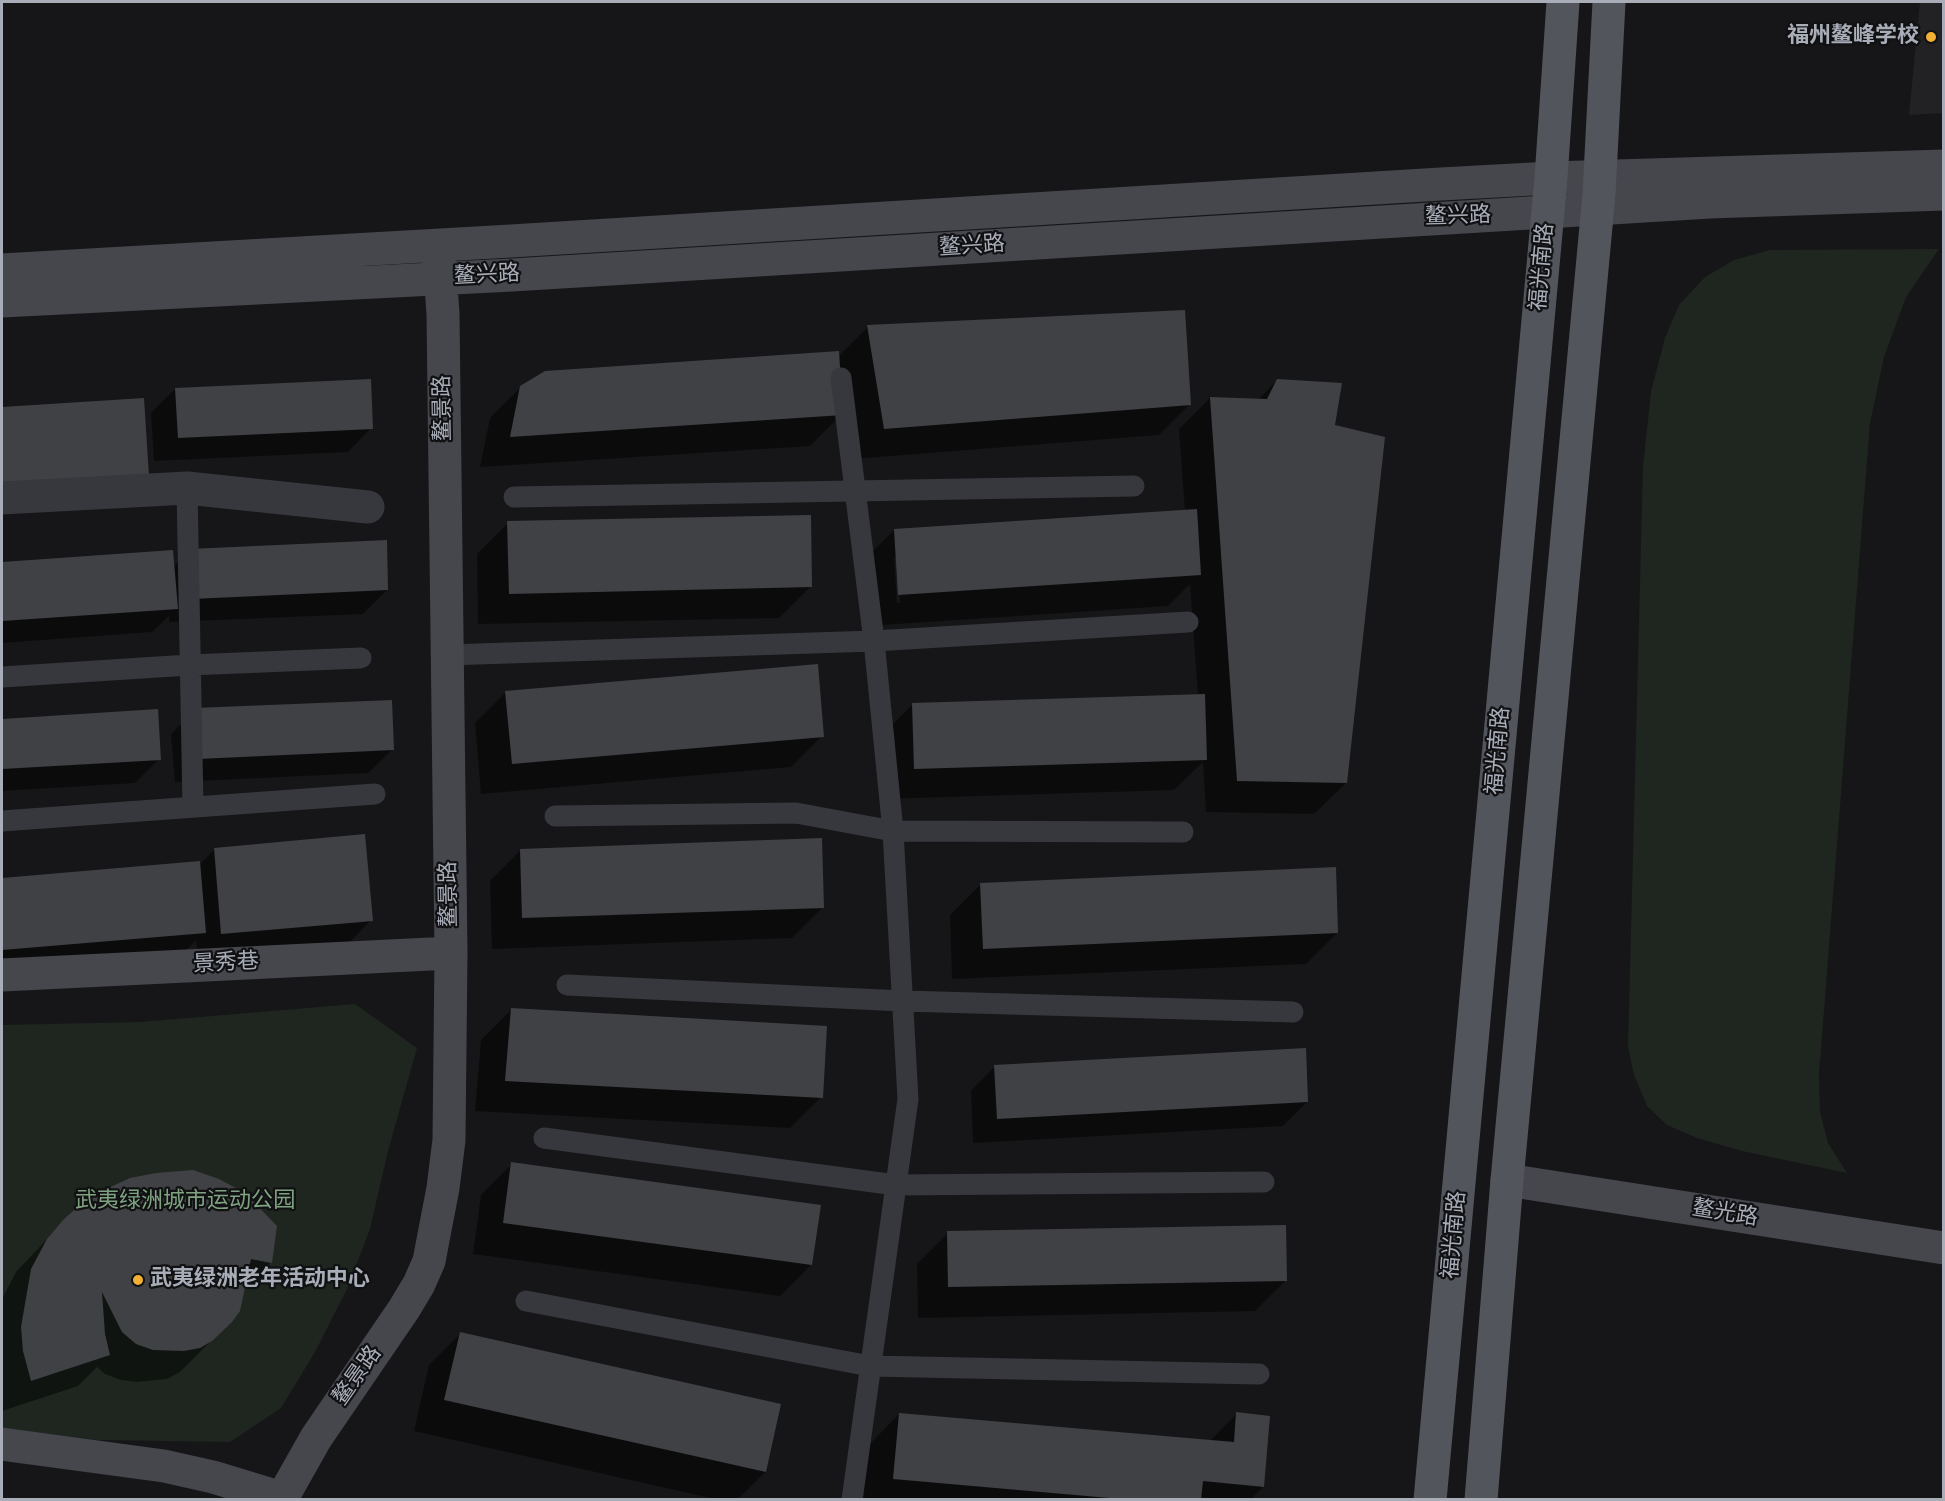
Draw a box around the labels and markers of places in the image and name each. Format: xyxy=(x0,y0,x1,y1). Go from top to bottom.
place label: 福州鳌峰学校 xyxy=(1787,24,1919,50)
marker: 福州鳌峰学校 xyxy=(1924,30,1938,44)
place label: 武夷绿洲老年活动中心 xyxy=(150,1267,370,1293)
marker: 武夷绿洲老年活动中心 xyxy=(131,1273,145,1287)

